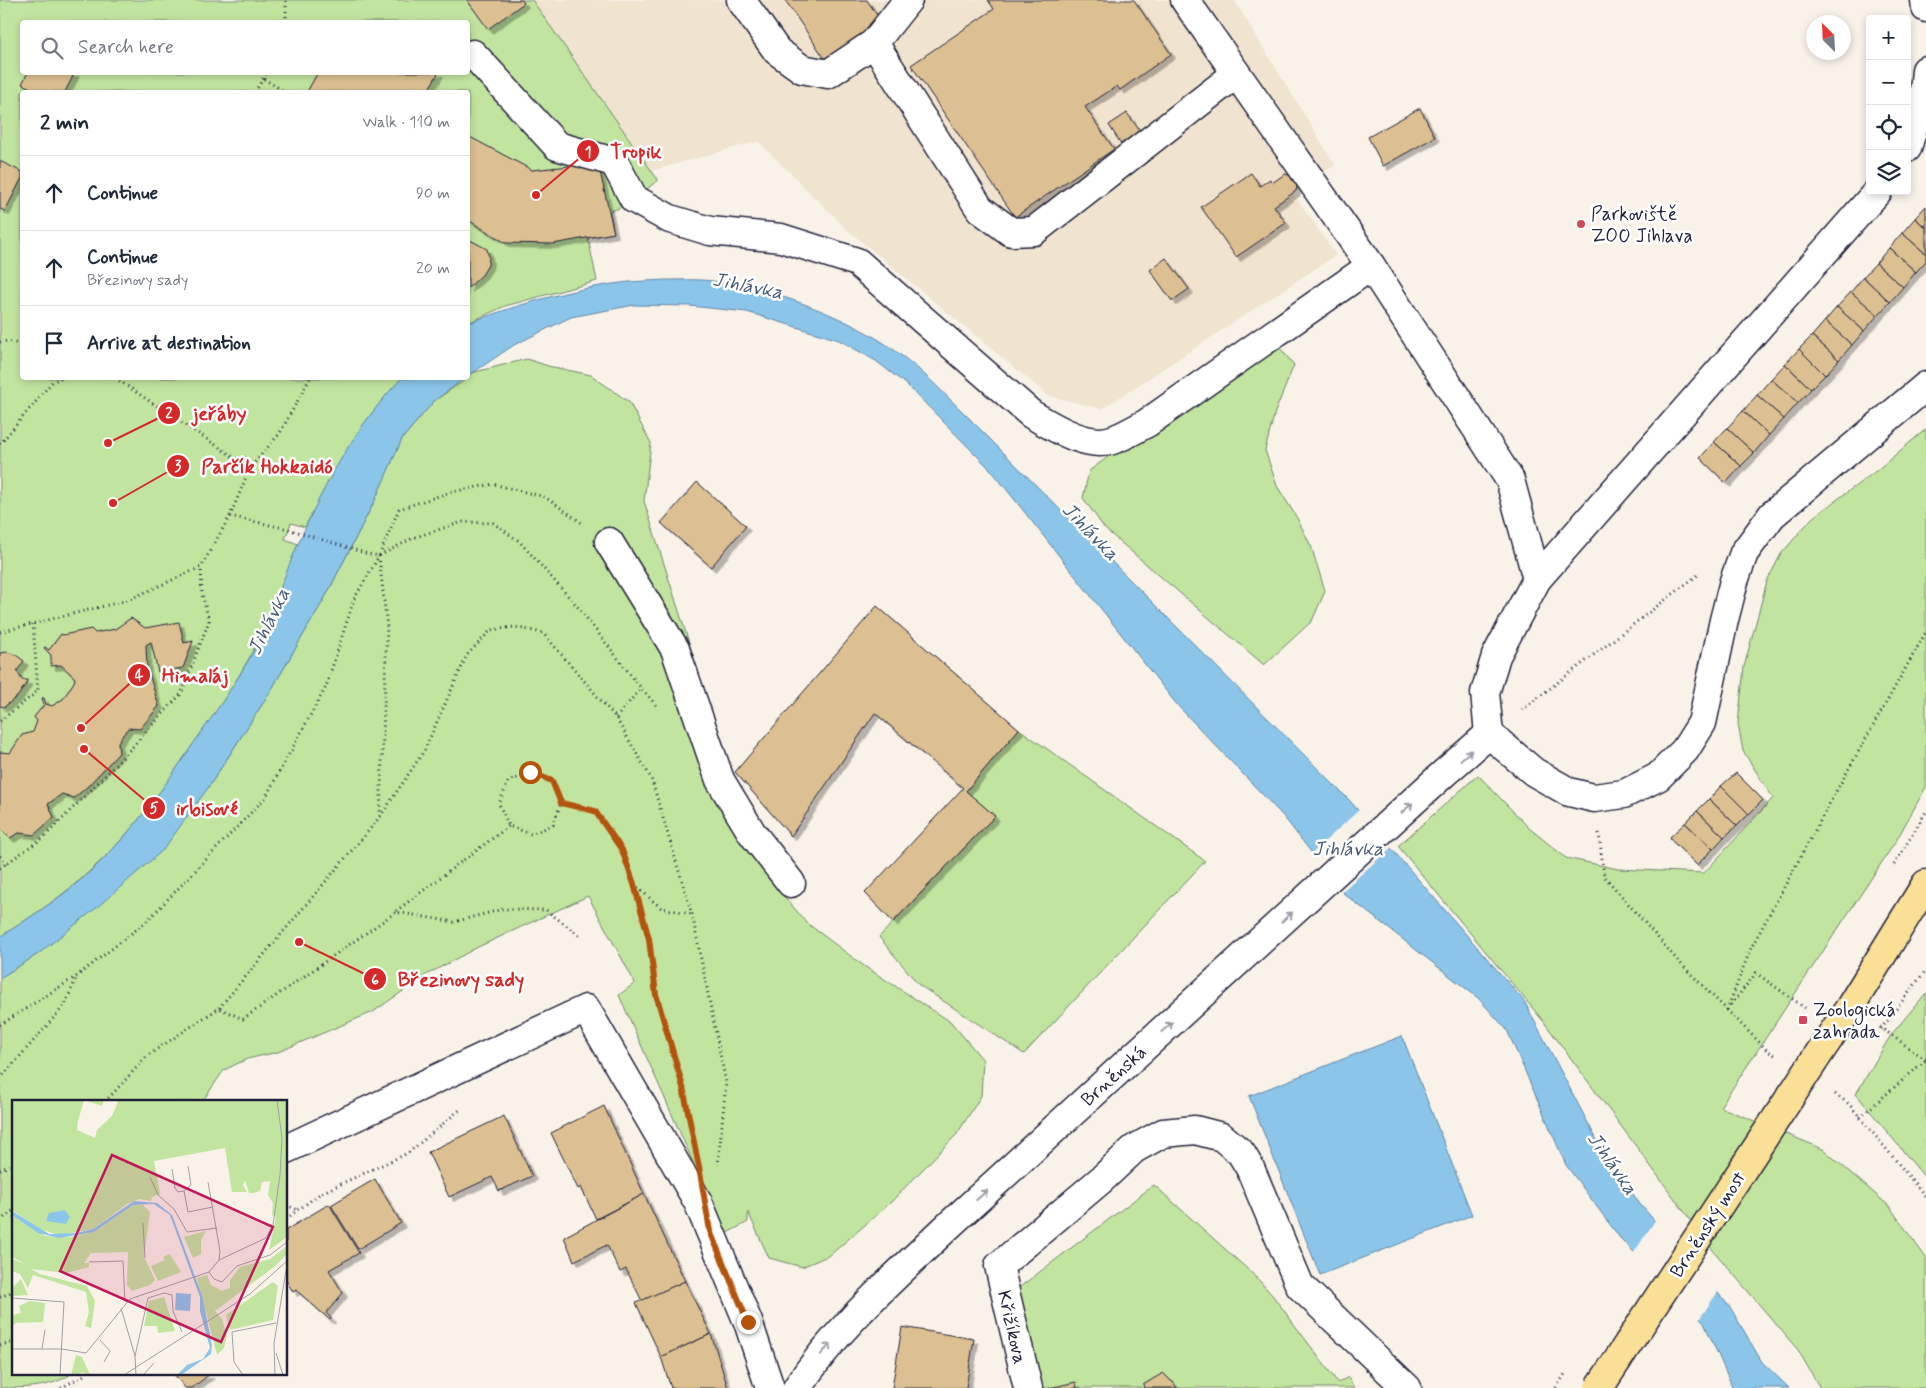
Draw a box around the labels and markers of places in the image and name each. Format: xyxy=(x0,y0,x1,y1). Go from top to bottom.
callout: Tropik xyxy=(575,134,672,169)
place label: Parkoviště ZOO Jihlava xyxy=(1591,202,1693,249)
marker: Parkoviště ZOO Jihlava xyxy=(1575,218,1587,230)
callout: jeřáby xyxy=(156,395,256,430)
callout: Parčík Hokkaidó xyxy=(165,448,344,483)
callout: Himaláj xyxy=(126,658,238,693)
callout: irbisové xyxy=(141,790,248,825)
callout: Březinovy sady xyxy=(363,962,534,997)
place label: Zoologická zahrada xyxy=(1813,998,1896,1045)
marker: Zoologická zahrada xyxy=(1797,1014,1809,1026)

